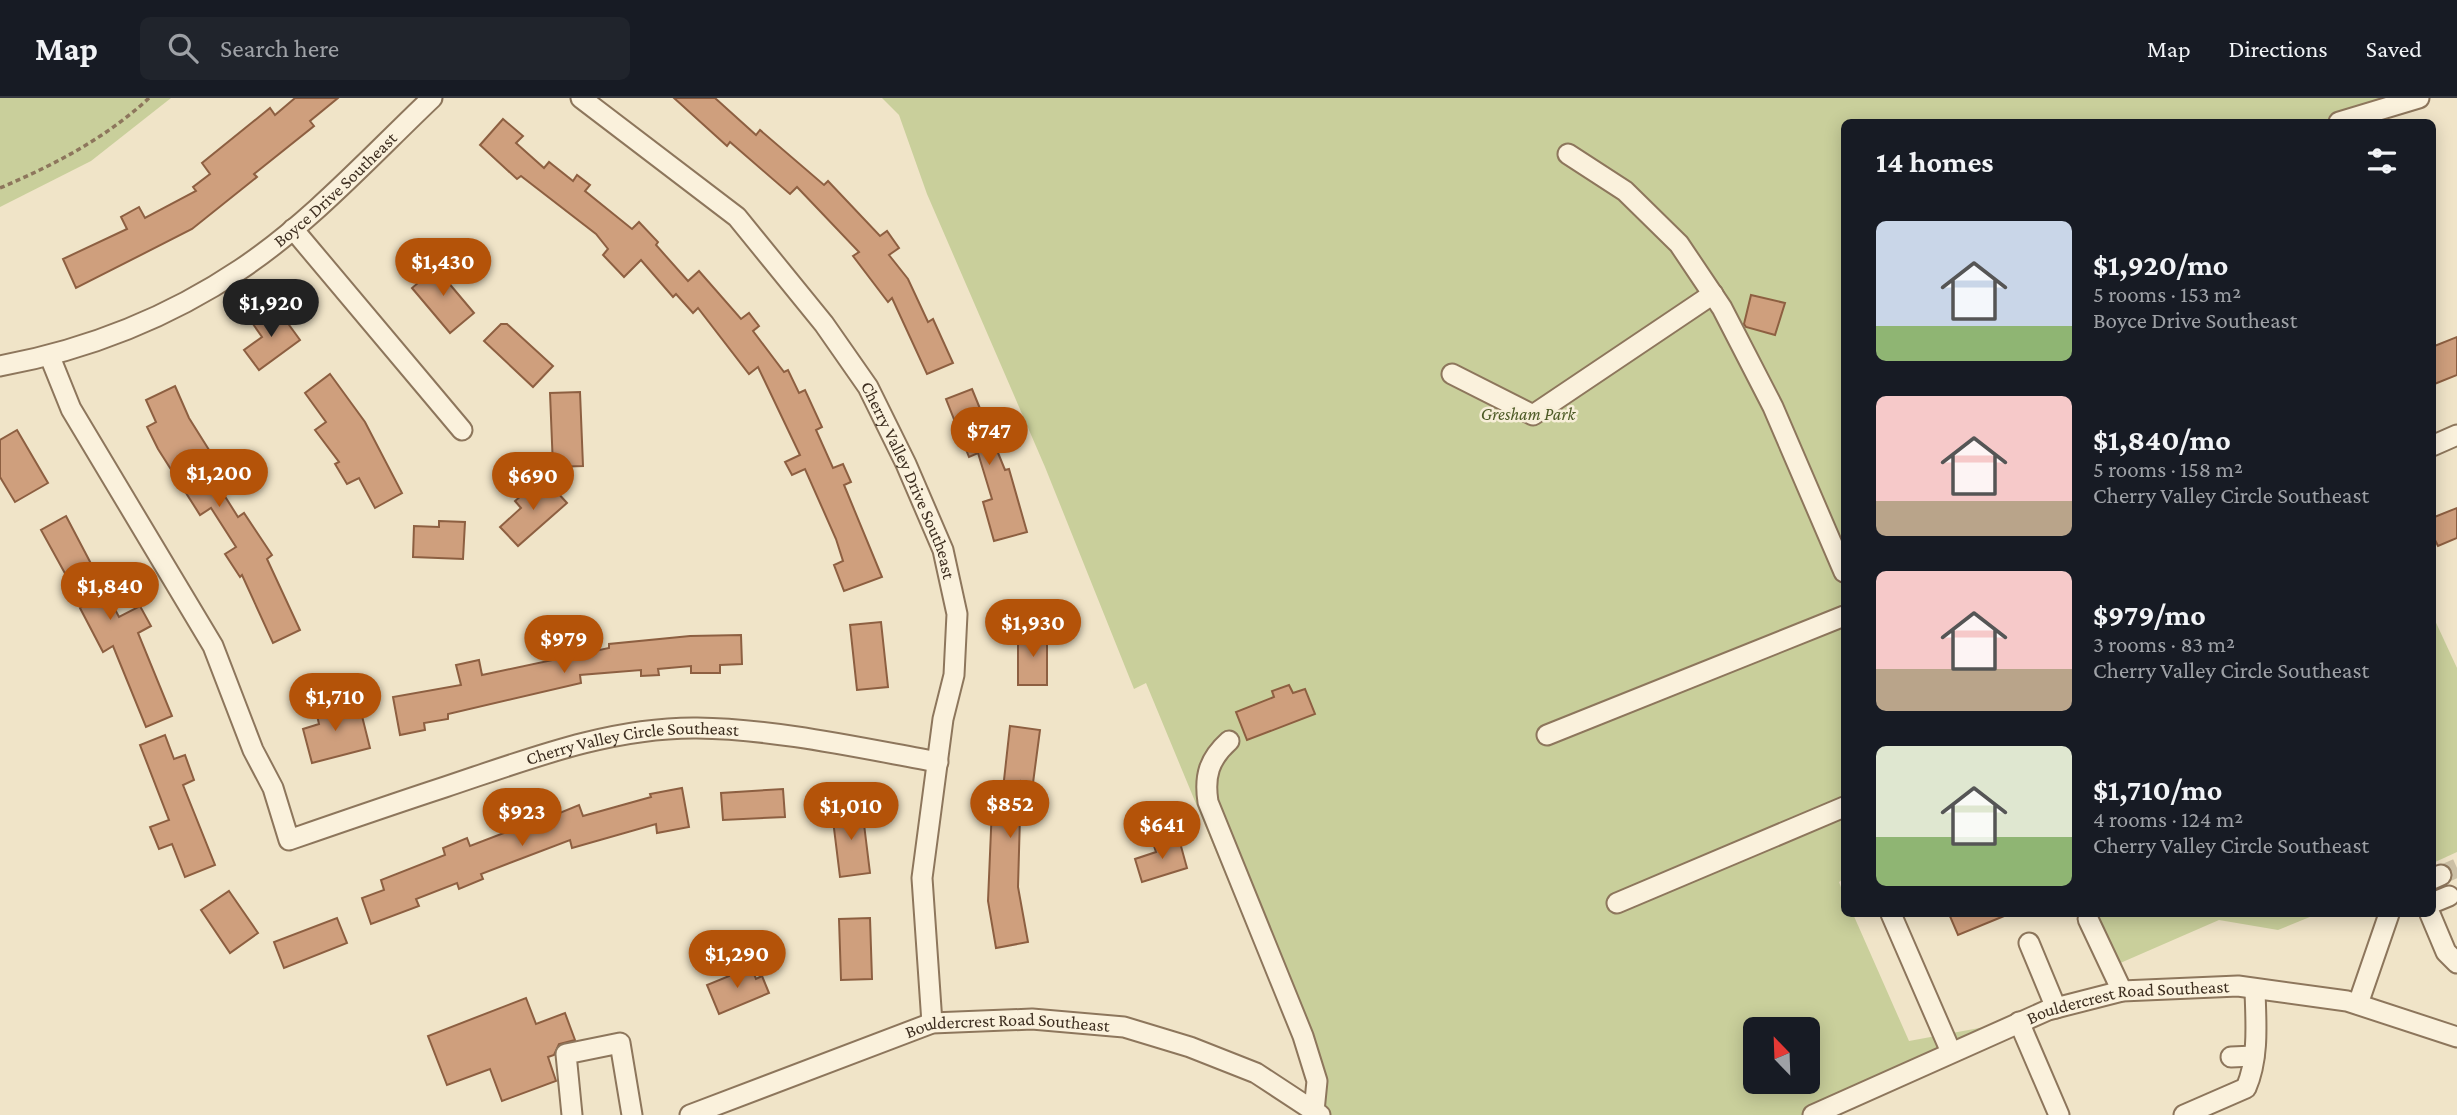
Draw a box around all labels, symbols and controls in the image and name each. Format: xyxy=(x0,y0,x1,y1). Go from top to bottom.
search box xyxy=(140,17,630,80)
icon: search xyxy=(164,29,202,67)
text: Map xyxy=(35,30,98,67)
text: Search here xyxy=(220,34,339,63)
text: Map xyxy=(2147,35,2191,62)
text: Directions xyxy=(2229,35,2328,62)
text: Saved xyxy=(2366,35,2422,62)
street label: Boyce Drive Southeast xyxy=(270,127,402,251)
icon: filters xyxy=(2363,142,2401,180)
text: 14 homes xyxy=(1876,145,1994,178)
pin: $1,430 xyxy=(386,238,500,298)
text: $1,430 xyxy=(411,248,475,274)
text: $1,920/mo xyxy=(2093,248,2228,281)
icon: home xyxy=(1932,249,2016,333)
pin: $1,920 xyxy=(214,280,328,339)
text: 5 rooms · 153 m² xyxy=(2093,281,2241,307)
text: $1,920 xyxy=(239,289,303,315)
text: Boyce Drive Southeast xyxy=(2093,307,2297,333)
street label: Cherry Valley Drive Southeast xyxy=(857,378,959,582)
park label: Gresham Park xyxy=(1481,404,1576,424)
pin: $747 xyxy=(948,408,1030,467)
text: $747 xyxy=(967,417,1011,443)
text: $1,840/mo xyxy=(2093,423,2231,456)
icon: home xyxy=(1932,424,2016,508)
pin: $1,200 xyxy=(162,450,276,509)
pin: $690 xyxy=(492,452,574,512)
text: 5 rooms · 158 m² xyxy=(2093,456,2243,482)
text: $1,200 xyxy=(186,459,252,485)
text: $690 xyxy=(508,462,558,488)
text: Cherry Valley Circle Southeast xyxy=(2093,482,2369,508)
pin: $1,840 xyxy=(53,562,167,622)
text: $1,840 xyxy=(77,572,143,598)
text: $979/mo xyxy=(2093,598,2206,631)
icon: home xyxy=(1932,599,2016,683)
pin: $1,930 xyxy=(976,600,1090,659)
text: $1,930 xyxy=(1001,609,1065,635)
pin: $979 xyxy=(523,616,605,675)
text: $979 xyxy=(540,625,588,651)
text: 3 rooms · 83 m² xyxy=(2093,631,2235,657)
text: Cherry Valley Circle Southeast xyxy=(2093,657,2369,683)
pin: $1,710 xyxy=(278,674,392,733)
text: $1,710 xyxy=(305,683,365,709)
street label: Cherry Valley Circle Southeast xyxy=(524,718,741,769)
text: $1,710/mo xyxy=(2093,773,2222,806)
icon: home xyxy=(1932,774,2016,858)
pin: $852 xyxy=(969,780,1051,840)
pin: $1,010 xyxy=(794,782,908,842)
pin: $923 xyxy=(481,788,563,848)
text: $852 xyxy=(986,790,1034,816)
text: $1,010 xyxy=(820,792,882,818)
text: $923 xyxy=(499,798,545,824)
pin: $641 xyxy=(1121,802,1203,861)
text: 4 rooms · 124 m² xyxy=(2093,806,2243,832)
text: $641 xyxy=(1139,811,1185,837)
text: Cherry Valley Circle Southeast xyxy=(2093,832,2369,858)
pin: $1,290 xyxy=(680,930,794,990)
text: $1,290 xyxy=(705,940,769,966)
street label: Bouldercrest Road Southeast xyxy=(2023,976,2231,1028)
street label: Bouldercrest Road Southeast xyxy=(902,1009,1112,1042)
north arrow xyxy=(1743,1017,1820,1094)
map controls xyxy=(1743,1017,1820,1094)

